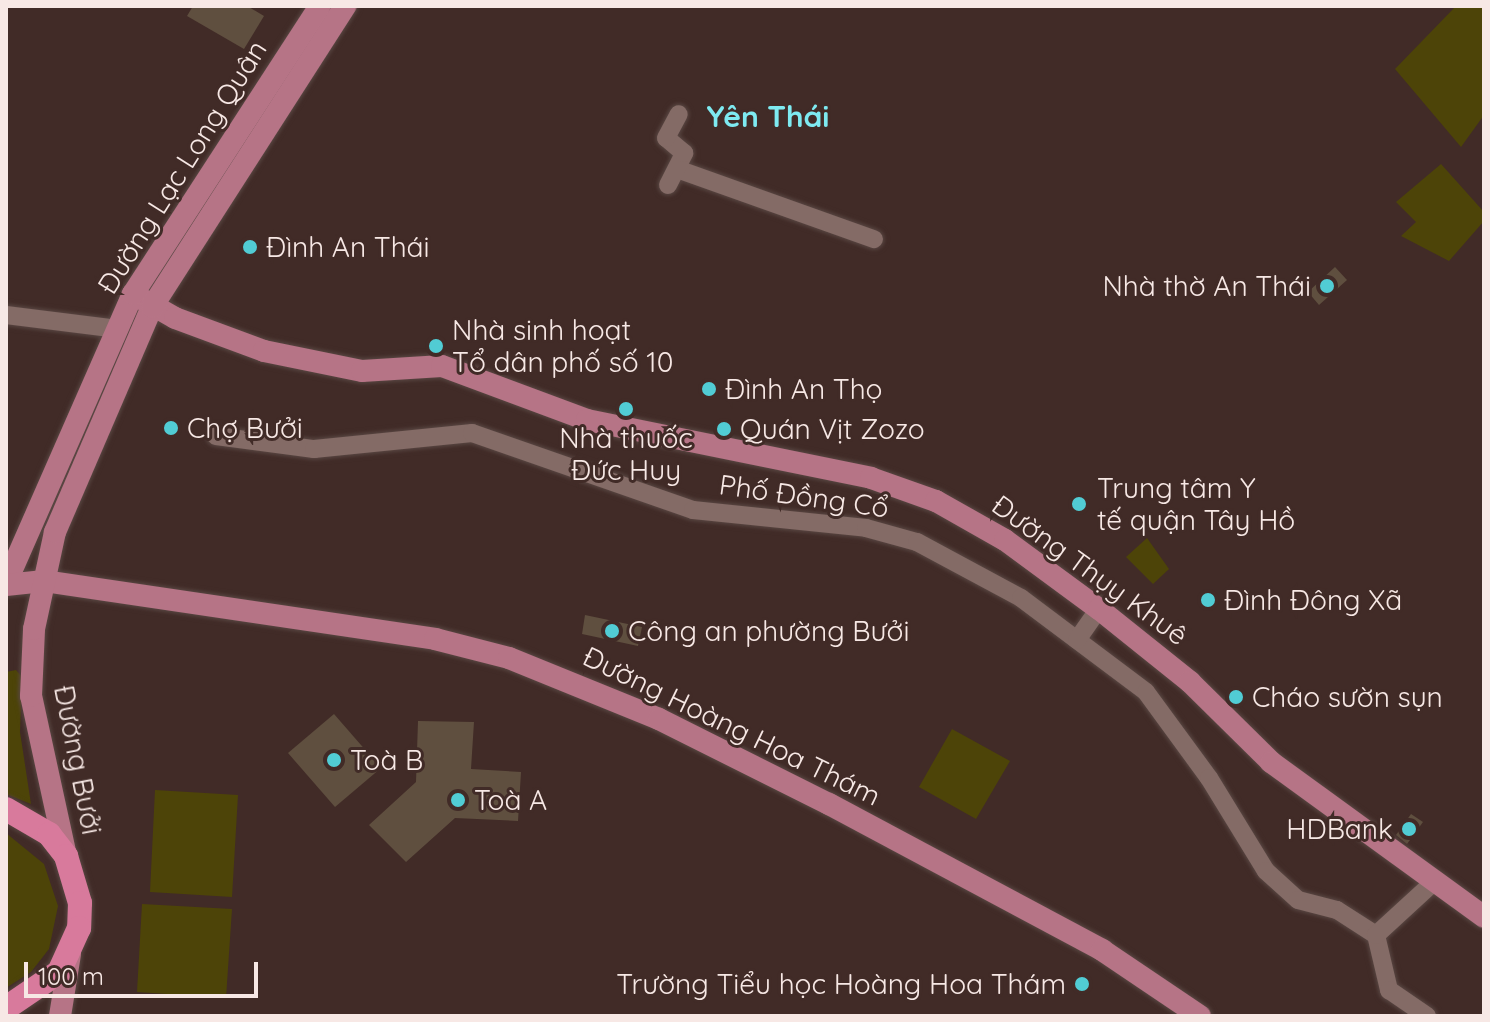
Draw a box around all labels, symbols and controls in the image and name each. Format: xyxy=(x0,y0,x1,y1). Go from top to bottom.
street label: Đường Lạc Long Quân xyxy=(90,34,274,300)
district label: Yên Thái xyxy=(707,98,829,134)
place label: Đình An Thái xyxy=(266,230,430,264)
marker: Đình An Thái xyxy=(241,238,259,256)
place label: Nhà thờ An Thái xyxy=(1102,269,1311,303)
marker: Nhà thờ An Thái xyxy=(1318,277,1336,295)
place label: Nhà sinh hoạt Tổ dân phố số 10 xyxy=(452,313,673,379)
marker: Nhà sinh hoạt Tổ dân phố số 10 xyxy=(427,337,445,355)
place label: Đình An Thọ xyxy=(725,372,883,406)
marker: Đình An Thọ xyxy=(700,380,718,398)
marker: Nhà thuốc Đức Huy xyxy=(617,400,635,418)
place label: Chợ Bưởi xyxy=(187,411,303,445)
place label: Quán Vịt Zozo xyxy=(740,412,925,446)
marker: Chợ Bưởi xyxy=(162,419,180,437)
marker: Quán Vịt Zozo xyxy=(715,420,733,438)
place label: Nhà thuốc Đức Huy xyxy=(559,421,693,487)
street label: Phố Đồng Cổ xyxy=(717,467,891,525)
place label: Trung tâm Y tế quận Tây Hồ xyxy=(1097,471,1295,537)
street label: Đường Thụy Khuê xyxy=(986,488,1194,652)
marker: Trung tâm Y tế quận Tây Hồ xyxy=(1068,493,1090,515)
place label: Đình Đông Xã xyxy=(1224,583,1402,617)
marker: Đình Đông Xã xyxy=(1199,591,1217,609)
place label: Công an phường Bưởi xyxy=(628,614,909,648)
marker: Công an phường Bưởi xyxy=(603,622,621,640)
street label: Đường Hoàng Hoa Thám xyxy=(578,639,886,813)
place label: Cháo sườn sụn xyxy=(1252,680,1443,714)
street label: Đường Bưởi xyxy=(47,683,109,837)
marker: Cháo sườn sụn xyxy=(1227,688,1245,706)
place label: Toà B xyxy=(350,743,423,777)
marker: Toà B xyxy=(325,751,343,769)
place label: Toà A xyxy=(474,783,547,817)
marker: Toà A xyxy=(449,791,467,809)
place label: HDBank xyxy=(1286,812,1393,846)
marker: HDBank xyxy=(1400,820,1418,838)
scale bar xyxy=(28,946,262,996)
text: 100 m xyxy=(38,961,104,991)
place label: Trường Tiểu học Hoàng Hoa Thám xyxy=(616,967,1066,1001)
marker: Trường Tiểu học Hoàng Hoa Thám xyxy=(1073,975,1091,993)

